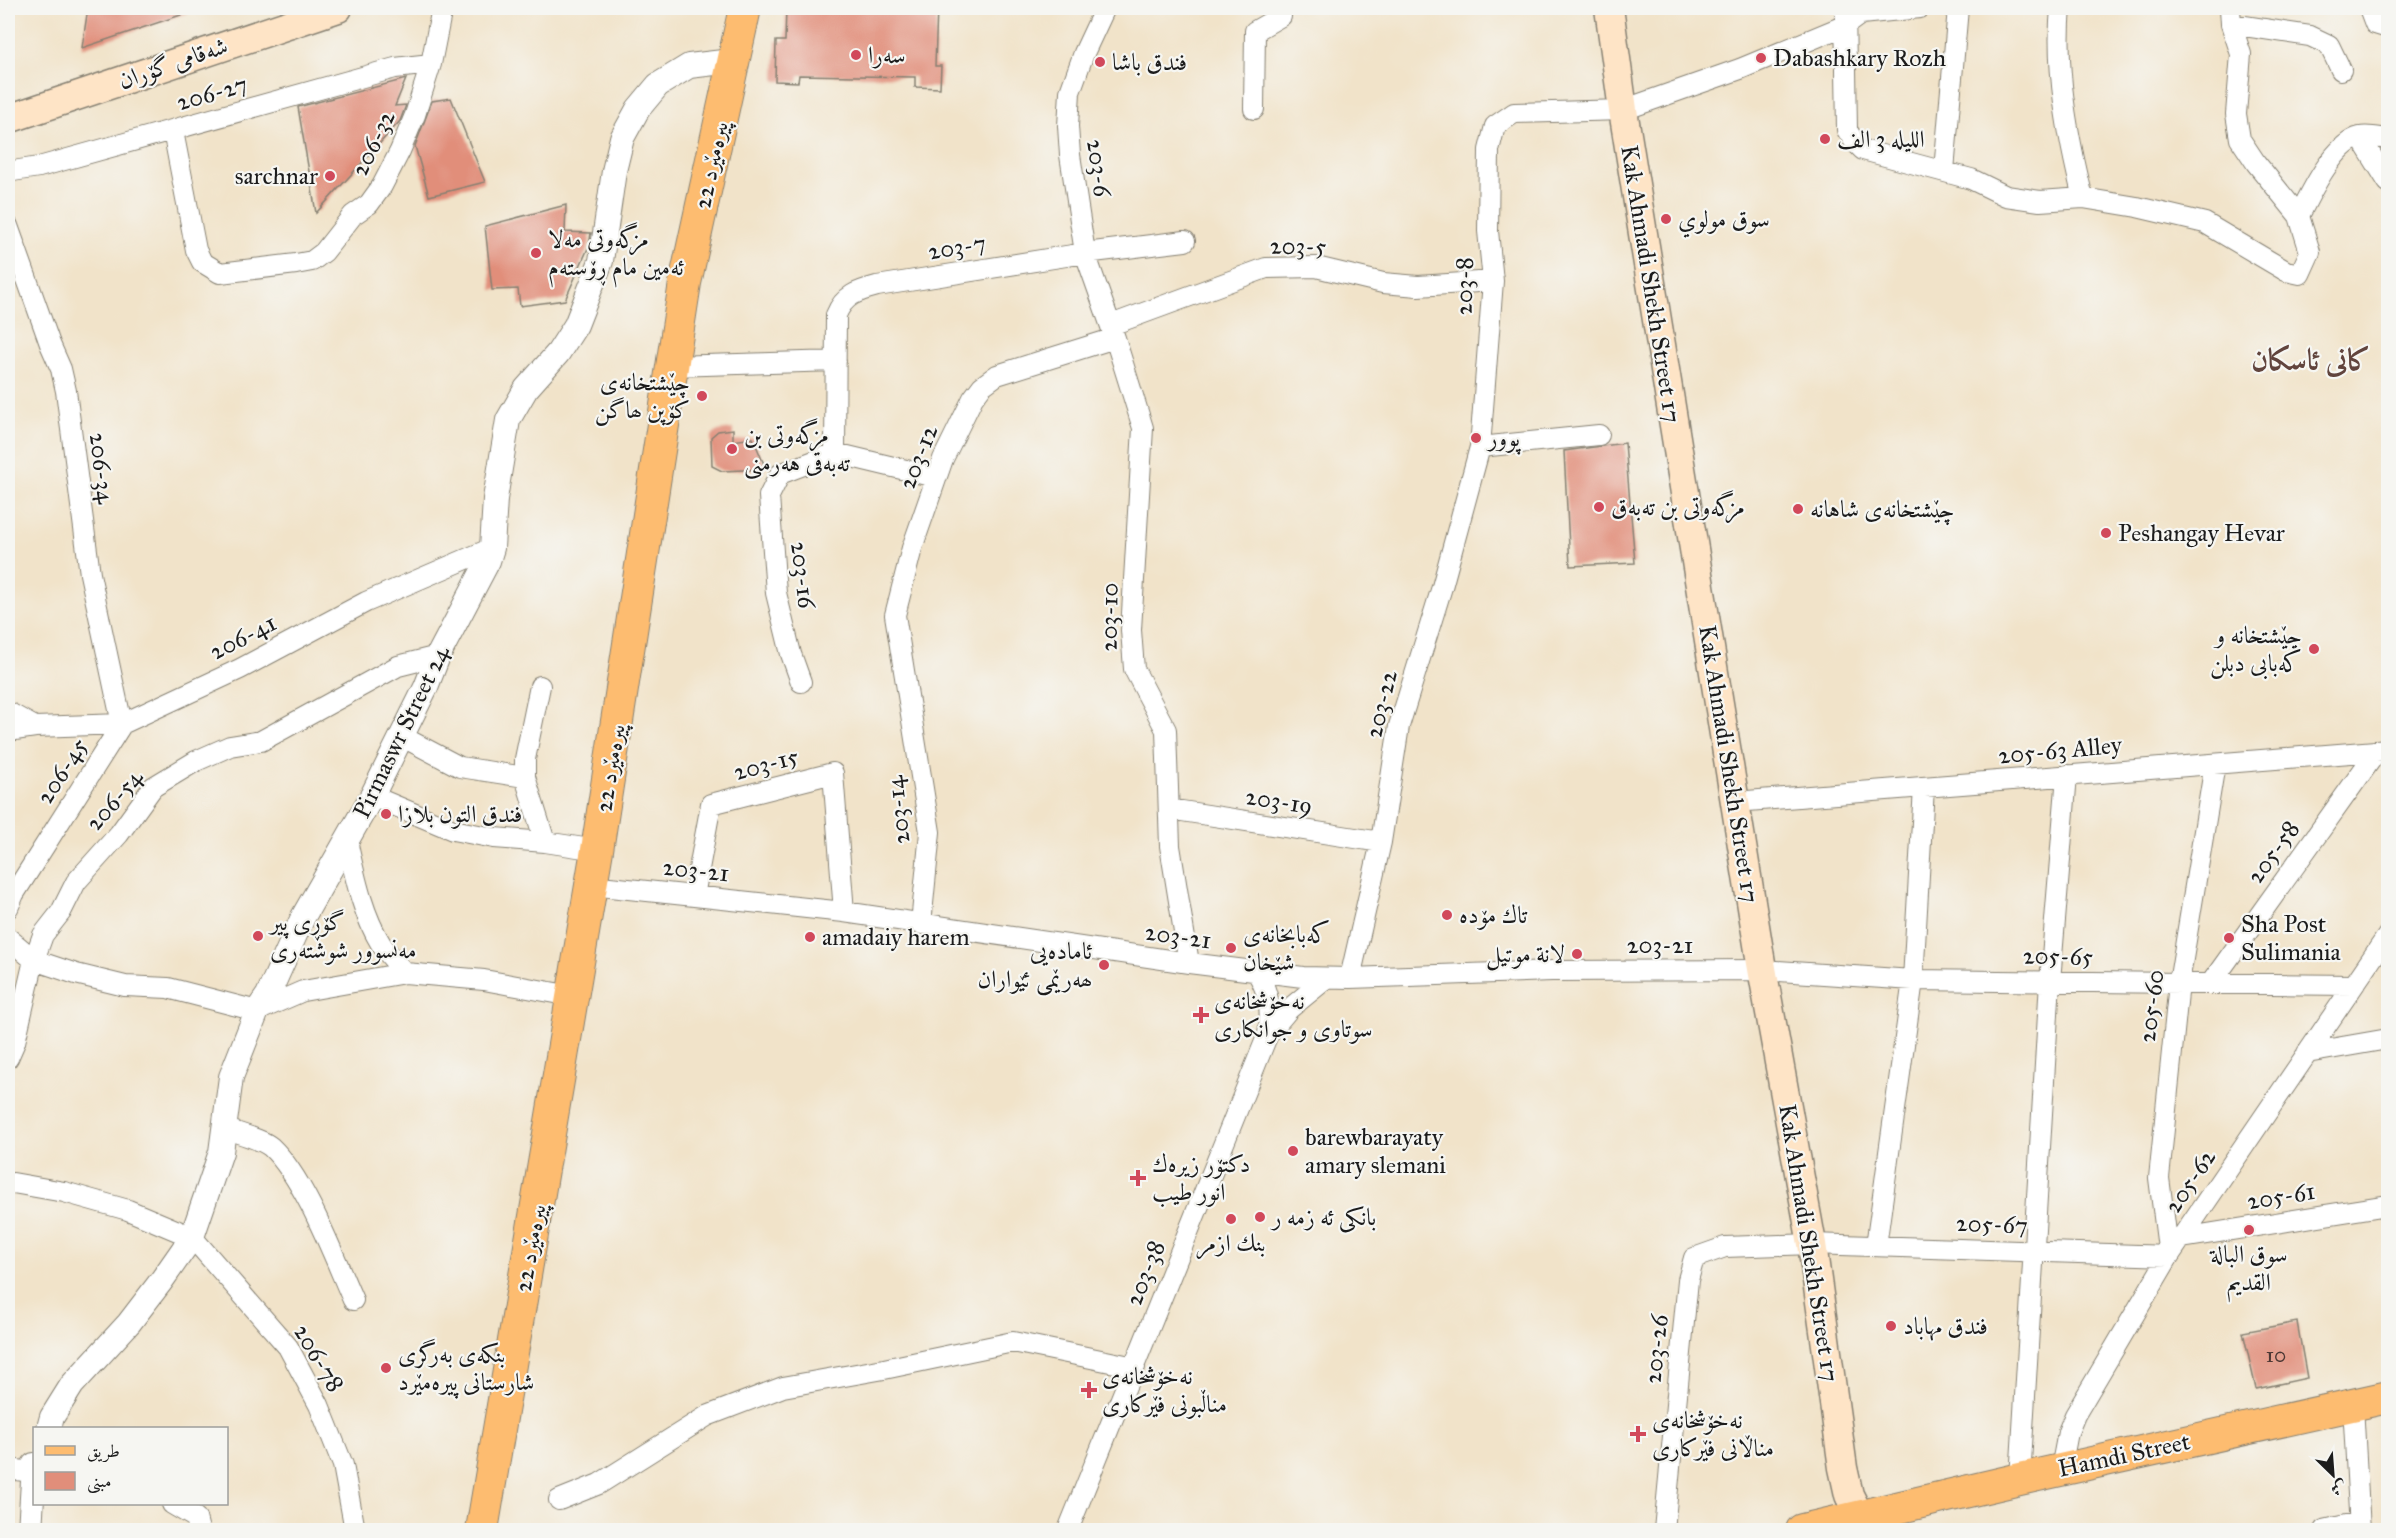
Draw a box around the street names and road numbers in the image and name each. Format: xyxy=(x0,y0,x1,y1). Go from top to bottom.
street label: شەقامی گۆران xyxy=(114,30,232,96)
street label: 206-27 xyxy=(173,69,251,117)
street label: 206-32 xyxy=(344,105,402,181)
street label: 22 پیرەمێرد xyxy=(687,117,737,212)
street label: 203-6 xyxy=(1080,137,1118,199)
street label: Kak Ahmadi Shekh Street 17 xyxy=(1614,143,1688,425)
street label: 203-7 xyxy=(926,228,988,266)
street label: 203-5 xyxy=(1270,231,1326,261)
street label: 203-8 xyxy=(1448,257,1480,315)
street label: 203-12 xyxy=(892,420,944,493)
street label: 206-34 xyxy=(83,431,121,506)
street label: 203-16 xyxy=(784,540,822,611)
street label: 203-10 xyxy=(1093,582,1125,652)
street label: 206-41 xyxy=(205,608,281,666)
street label: Kak Ahmadi Shekh Street 17 xyxy=(1692,623,1766,905)
street label: Pirmaswr Street 24 xyxy=(346,640,456,823)
street label: 203-22 xyxy=(1358,667,1404,741)
street label: 22 پیرەمێرد xyxy=(588,720,634,814)
street label: 205-63 Alley xyxy=(1997,730,2124,770)
street label: 206-45 xyxy=(30,732,94,810)
street label: 203-15 xyxy=(730,741,802,787)
street label: 206-54 xyxy=(79,763,149,837)
street label: 203-14 xyxy=(879,774,916,845)
street label: 203-19 xyxy=(1243,781,1315,821)
street label: 205-58 xyxy=(2240,815,2306,889)
street label: 203-21 xyxy=(661,852,731,888)
street label: 203-21 xyxy=(1143,917,1213,955)
street label: 203-21 xyxy=(1627,930,1693,960)
street label: 205-65 xyxy=(2023,940,2093,972)
street label: 205-60 xyxy=(2132,968,2170,1044)
street label: Kak Ahmadi Shekh Street 17 xyxy=(1772,1102,1846,1384)
street label: 205-62 xyxy=(2158,1143,2222,1219)
street label: 205-61 xyxy=(2245,1176,2317,1216)
street label: 22 پیرەمێرد xyxy=(508,1200,555,1295)
street label: 205-67 xyxy=(1956,1208,2028,1240)
street label: 203-38 xyxy=(1118,1236,1172,1310)
street label: 203-26 xyxy=(1637,1312,1675,1385)
street label: 206-78 xyxy=(287,1319,351,1397)
street label: Hamdi Street xyxy=(2055,1426,2193,1484)

